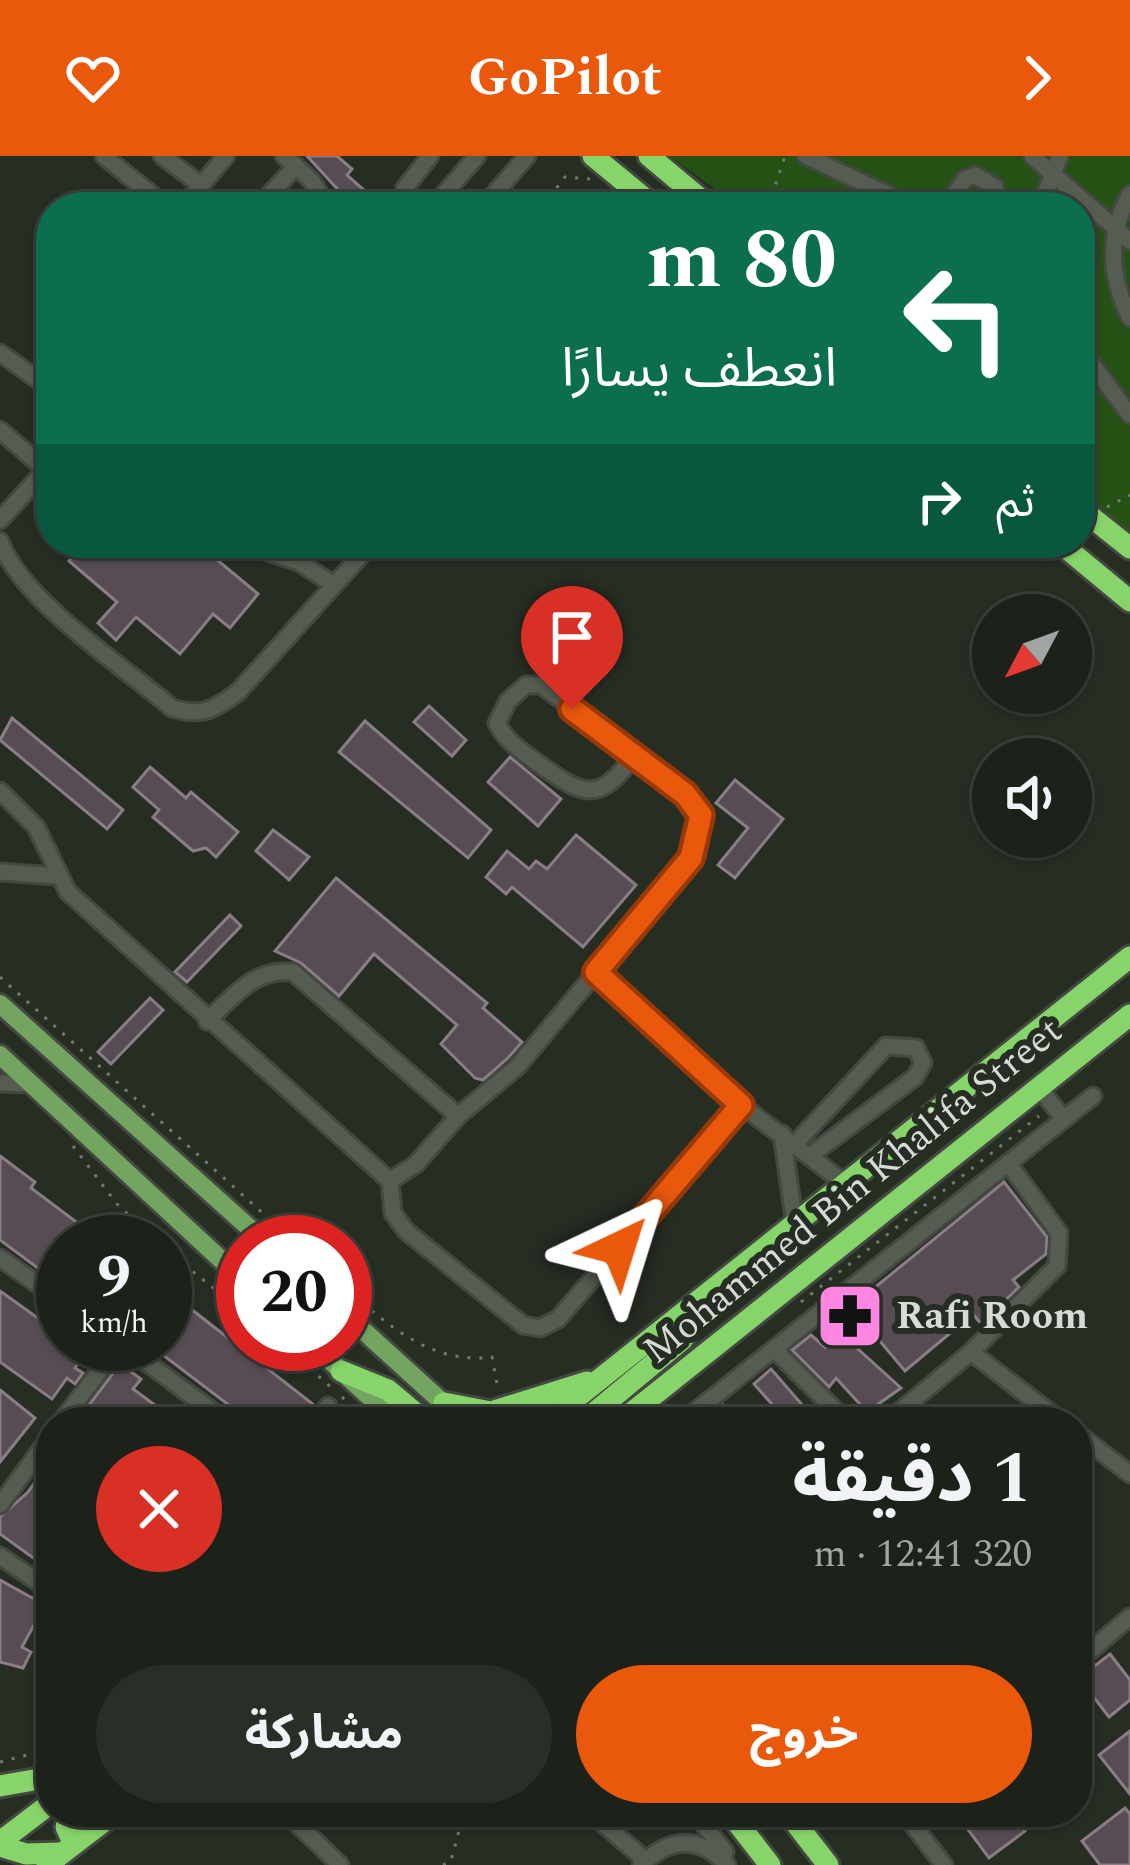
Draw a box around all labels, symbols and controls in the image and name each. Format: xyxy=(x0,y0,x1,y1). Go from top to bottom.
text: GoPilot xyxy=(468,37,662,119)
icon: heart xyxy=(60,45,126,111)
icon: forward xyxy=(1004,45,1070,111)
text: 80 m xyxy=(646,197,837,325)
icon: left xyxy=(879,240,1035,396)
text: انعطف يسارًا xyxy=(561,329,837,411)
icon: right xyxy=(906,468,972,534)
text: ثم xyxy=(996,468,1035,537)
pin xyxy=(521,586,623,709)
north arrow xyxy=(972,594,1092,714)
map controls xyxy=(972,594,1092,858)
icon: arrive xyxy=(539,604,605,670)
button: sound xyxy=(972,738,1092,858)
street label: Mohammed Bin Khalifa Street xyxy=(631,1003,1075,1379)
position arrow xyxy=(556,1185,682,1311)
speed limit sign: 20 xyxy=(216,1215,372,1371)
text: 9 xyxy=(97,1232,131,1324)
pharmacy icon: Rafi Room xyxy=(815,1281,885,1351)
place label: Rafi Room xyxy=(896,1287,1088,1346)
text: km/h xyxy=(80,1300,148,1346)
text: 1 دقيقة xyxy=(792,1425,1032,1534)
button: close xyxy=(96,1446,222,1572)
text: 320 m · 12:41 xyxy=(813,1525,1032,1584)
button: مشاركة xyxy=(96,1665,552,1803)
button: خروج xyxy=(576,1665,1032,1803)

